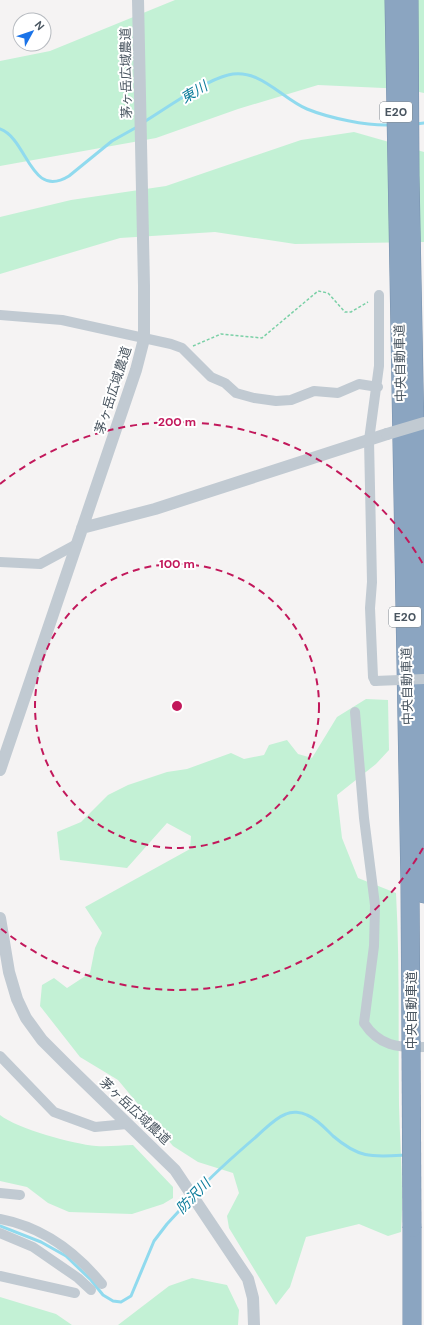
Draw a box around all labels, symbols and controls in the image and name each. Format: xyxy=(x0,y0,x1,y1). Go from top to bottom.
north arrow xyxy=(12,12,52,52)
text: N xyxy=(32,18,48,33)
street label: 茅ヶ岳広域農道 xyxy=(117,27,135,119)
water label: 東川 xyxy=(177,76,212,107)
road number: E20 xyxy=(380,102,412,122)
street label: 中央自動車道 xyxy=(391,324,409,402)
street label: 茅ヶ岳広域農道 xyxy=(91,344,135,436)
text: 200 m xyxy=(158,414,196,430)
text: 100 m xyxy=(159,556,195,572)
road number: E20 xyxy=(389,607,421,627)
street label: 中央自動車道 xyxy=(398,647,416,725)
centre of rings xyxy=(170,699,184,713)
street label: 中央自動車道 xyxy=(403,971,420,1049)
street label: 茅ヶ岳広域農道 xyxy=(96,1074,174,1148)
water label: 防沢川 xyxy=(172,1173,215,1217)

